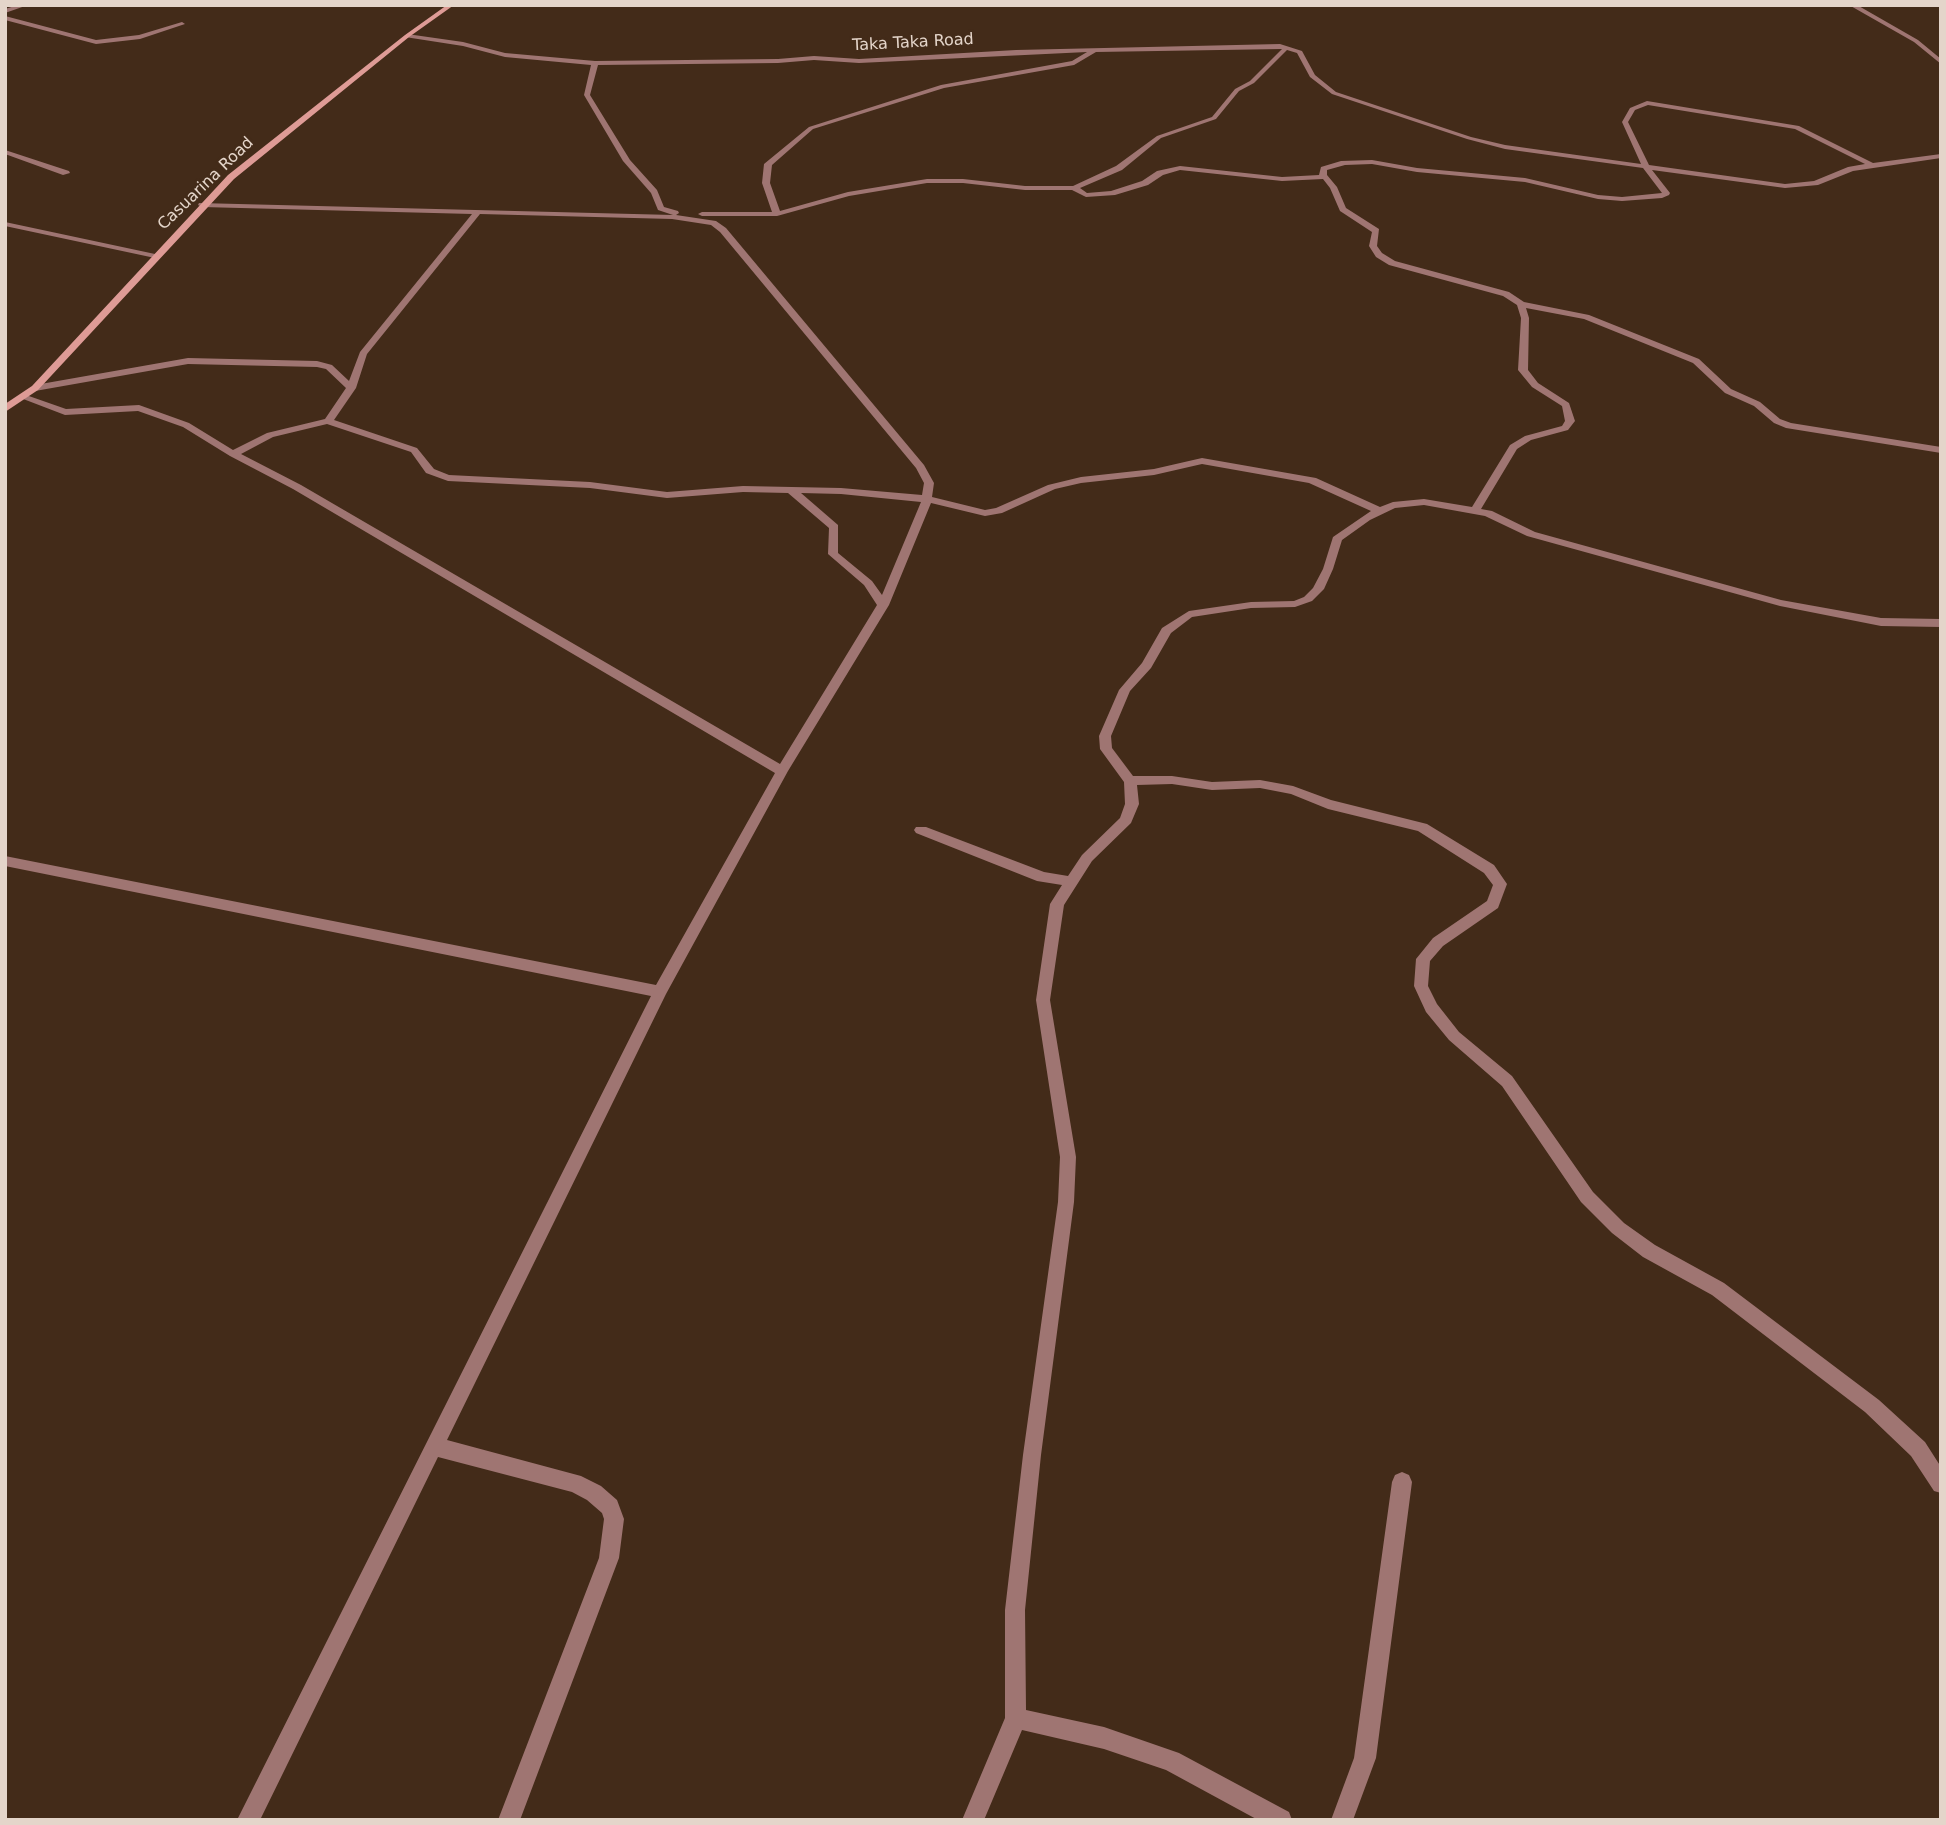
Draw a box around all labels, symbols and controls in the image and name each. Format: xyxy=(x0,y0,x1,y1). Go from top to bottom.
street label: Taka Taka Road xyxy=(852,30,974,56)
street label: Casuarina Road xyxy=(154,134,258,234)

